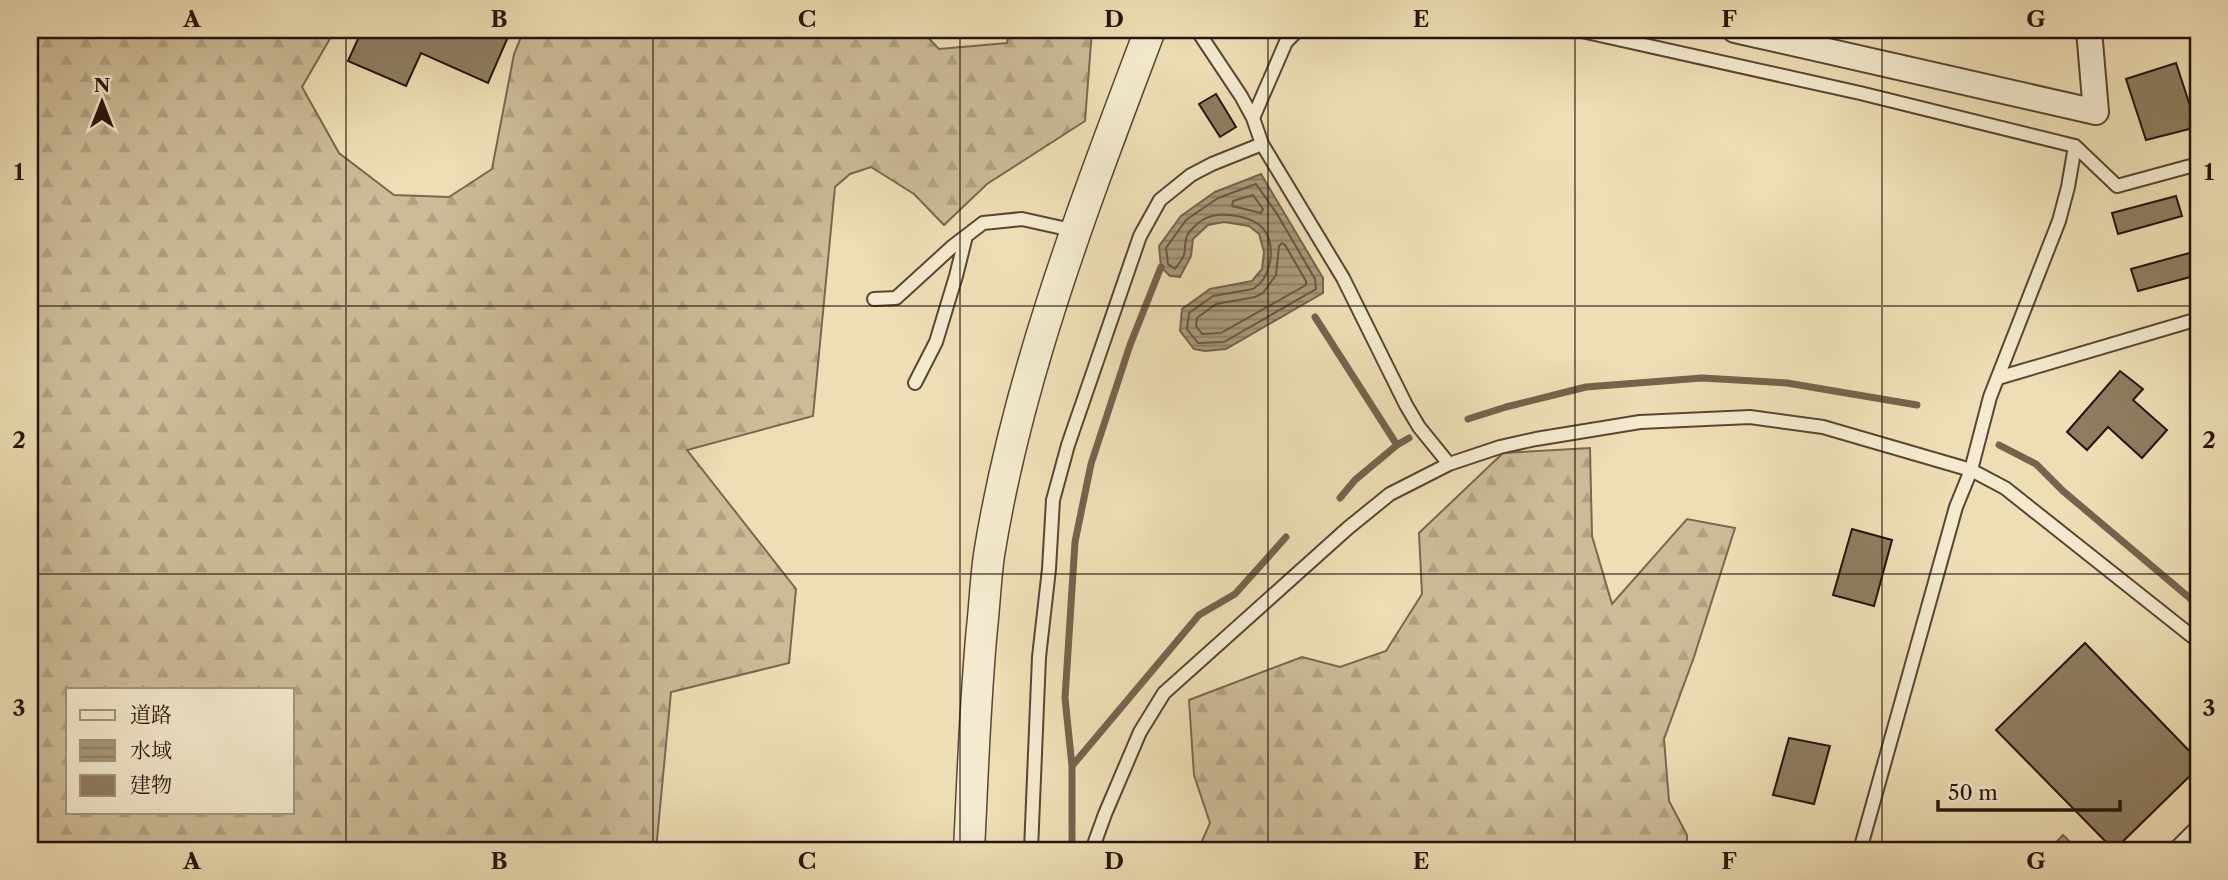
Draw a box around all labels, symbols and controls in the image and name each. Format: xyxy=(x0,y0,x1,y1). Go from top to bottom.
text: A xyxy=(182,5,202,33)
text: B xyxy=(490,5,508,33)
text: C xyxy=(798,5,816,33)
text: D xyxy=(1104,5,1124,33)
text: E xyxy=(1413,5,1429,33)
text: F xyxy=(1721,5,1737,33)
text: G xyxy=(2026,5,2046,33)
north arrow xyxy=(66,66,136,136)
text: N xyxy=(94,74,110,97)
text: 1 xyxy=(14,158,25,186)
text: 1 xyxy=(2204,158,2215,186)
text: 2 xyxy=(12,426,26,454)
text: 2 xyxy=(2202,426,2216,454)
legend xyxy=(66,688,294,814)
text: 3 xyxy=(13,694,26,722)
text: 3 xyxy=(2203,694,2216,722)
text: 道路 xyxy=(130,702,172,727)
text: 水域 xyxy=(130,738,172,763)
scale bar xyxy=(1938,768,2120,812)
text: 建物 xyxy=(130,772,172,797)
text: 50 m xyxy=(1948,780,1998,805)
text: A xyxy=(182,847,202,875)
text: B xyxy=(490,847,508,875)
text: C xyxy=(798,847,816,875)
text: D xyxy=(1104,847,1124,875)
text: E xyxy=(1413,847,1429,875)
text: F xyxy=(1721,847,1737,875)
text: G xyxy=(2026,847,2046,875)

